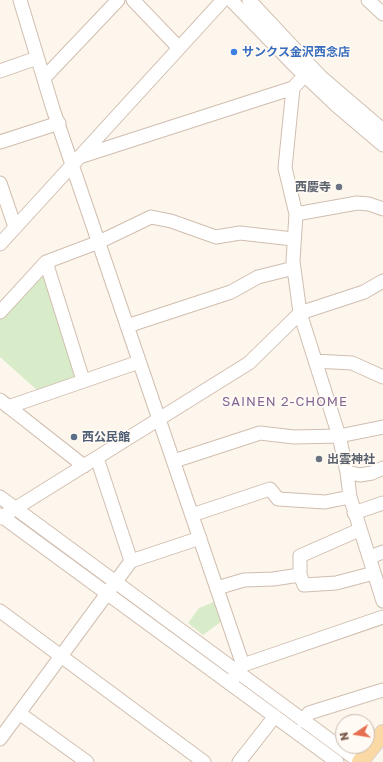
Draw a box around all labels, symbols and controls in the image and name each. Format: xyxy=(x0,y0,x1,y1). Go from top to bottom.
place label: サンクス金沢西念店 xyxy=(242,45,350,59)
marker: サンクス金沢西念店 xyxy=(229,47,239,57)
place label: 西慶寺 xyxy=(295,180,331,194)
marker: 西慶寺 xyxy=(334,182,344,192)
district label: SAINEN 2-CHOME xyxy=(222,394,348,410)
place label: 西公民館 xyxy=(82,430,130,444)
marker: 西公民館 xyxy=(69,432,79,442)
place label: 出雲神社 xyxy=(327,452,375,466)
marker: 出雲神社 xyxy=(314,454,324,464)
north arrow xyxy=(335,714,375,754)
text: N xyxy=(337,731,351,742)

